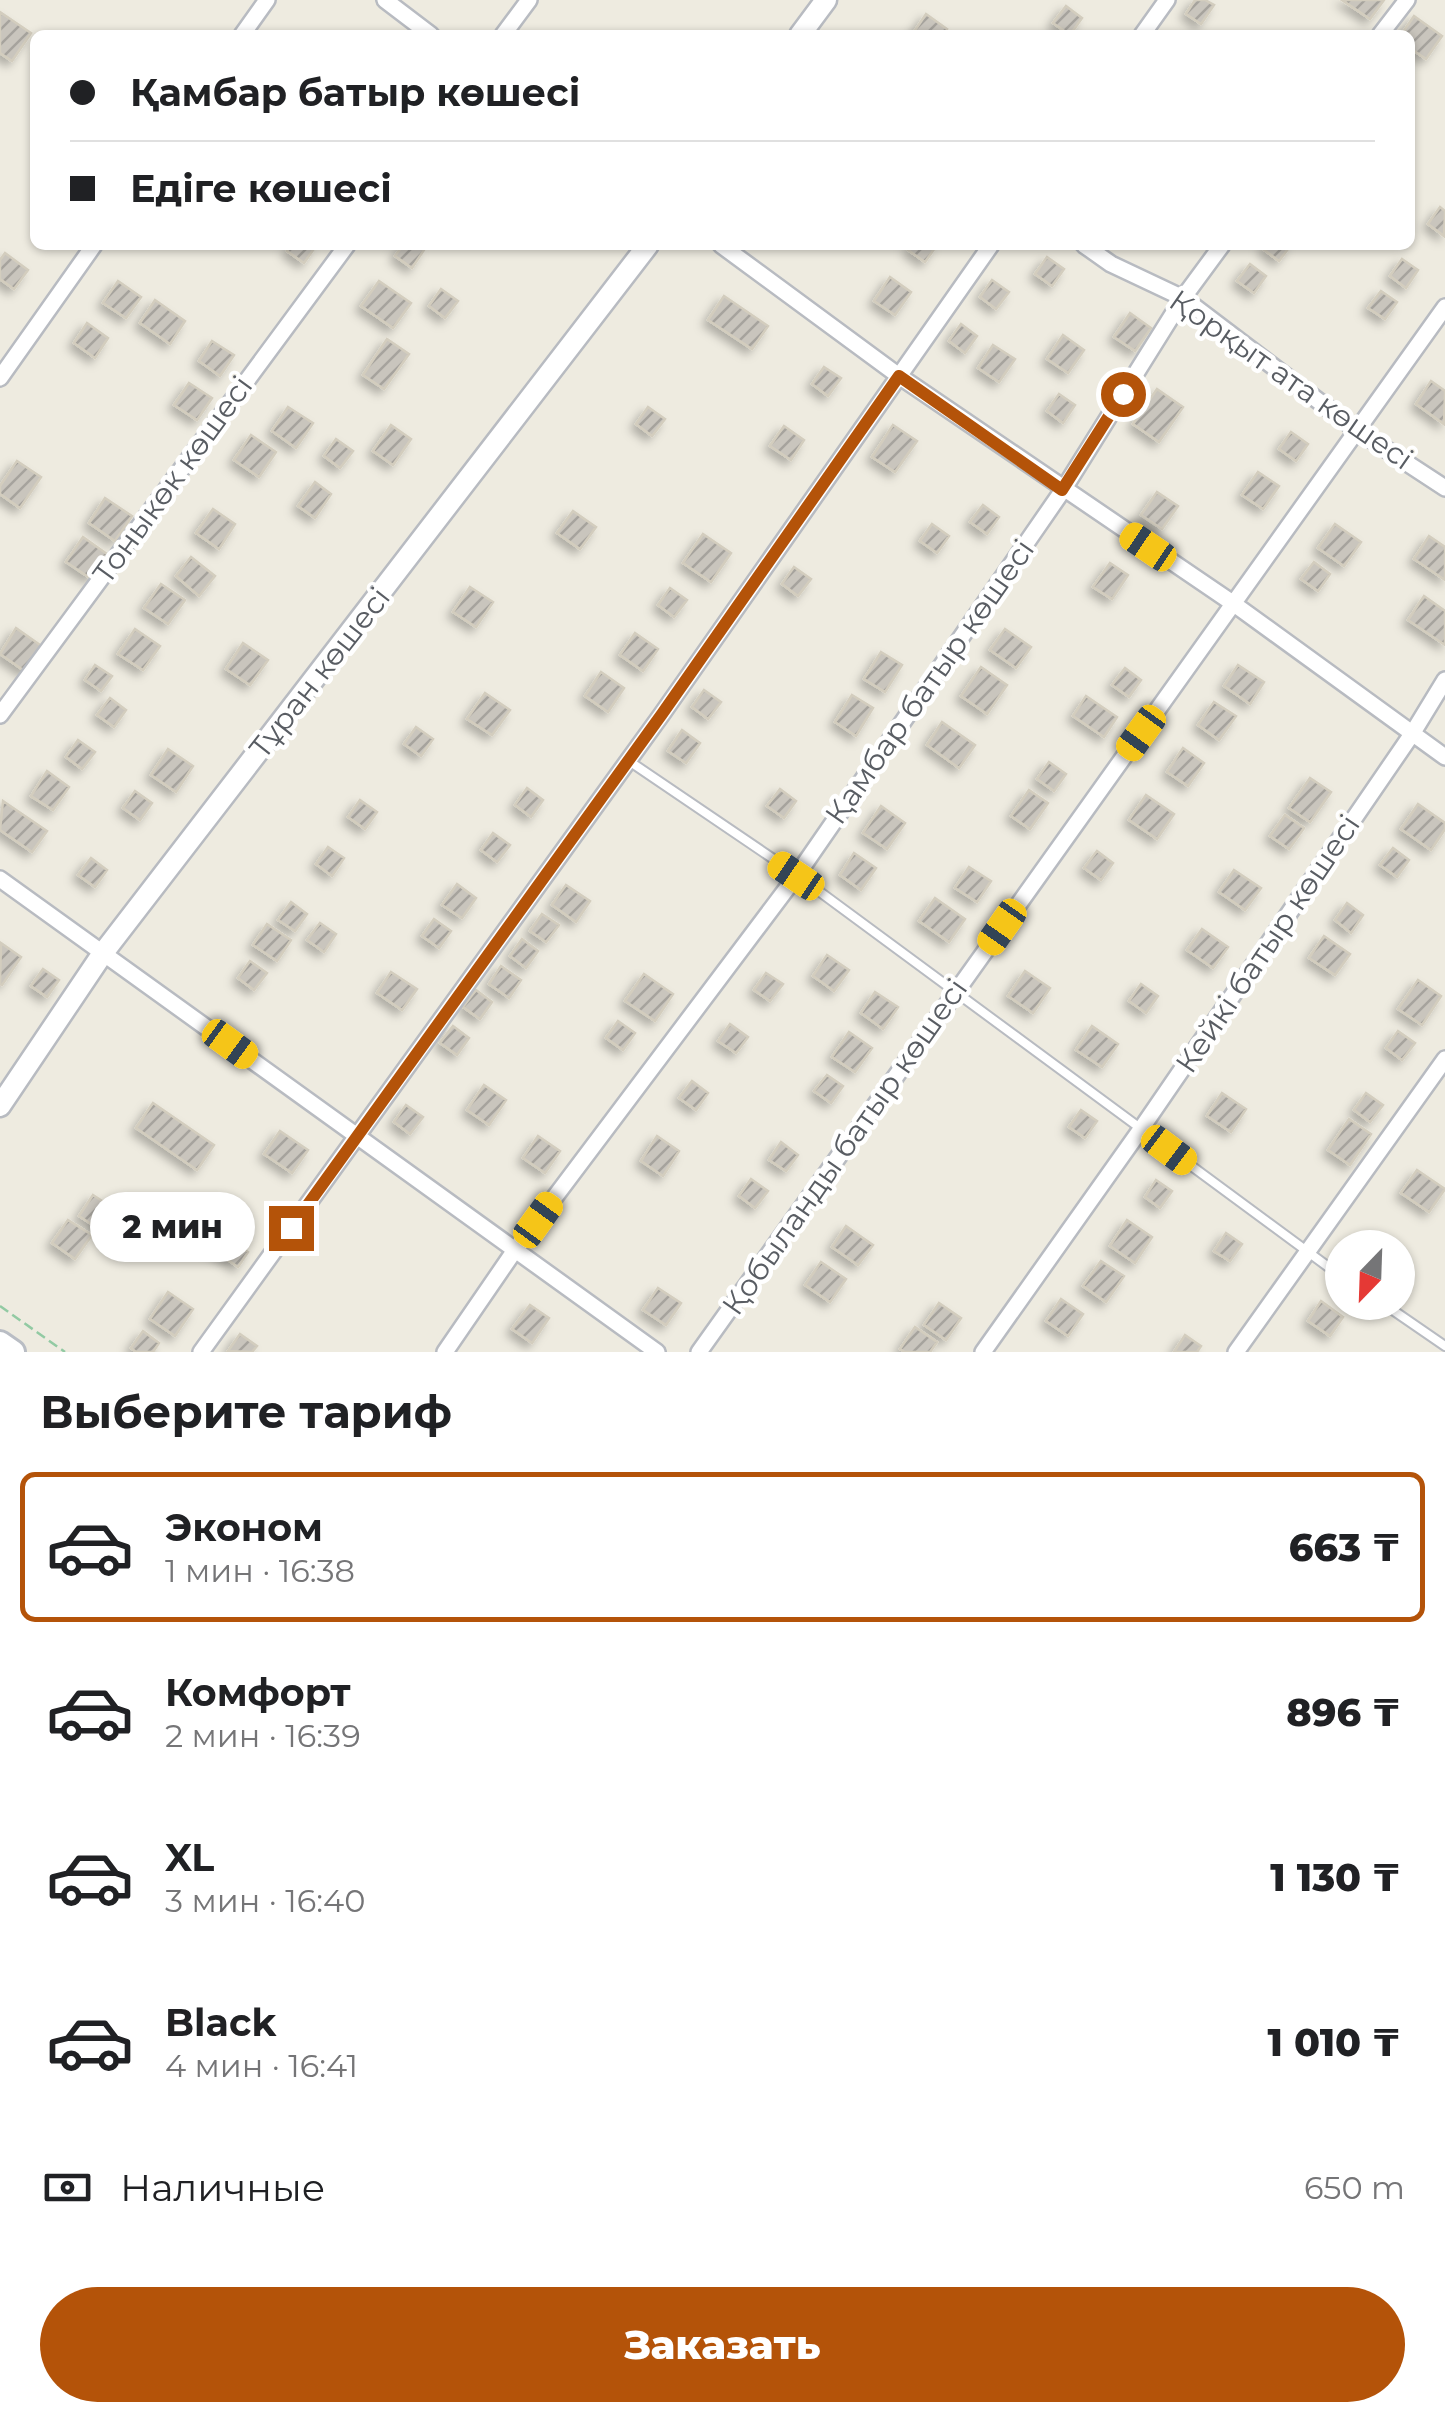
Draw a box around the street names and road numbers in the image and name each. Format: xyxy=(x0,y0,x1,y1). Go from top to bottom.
street label: Қорқыт ата көшесі xyxy=(1162,282,1420,478)
street label: Тоныкөк көшесі xyxy=(85,369,260,591)
street label: Қамбар батыр көшесі xyxy=(817,532,1042,831)
street label: Тұран көшесі xyxy=(241,580,398,766)
street label: Кейкі батыр көшесі xyxy=(1167,808,1368,1080)
street label: Қобыланды батыр көшесі xyxy=(714,971,975,1322)

